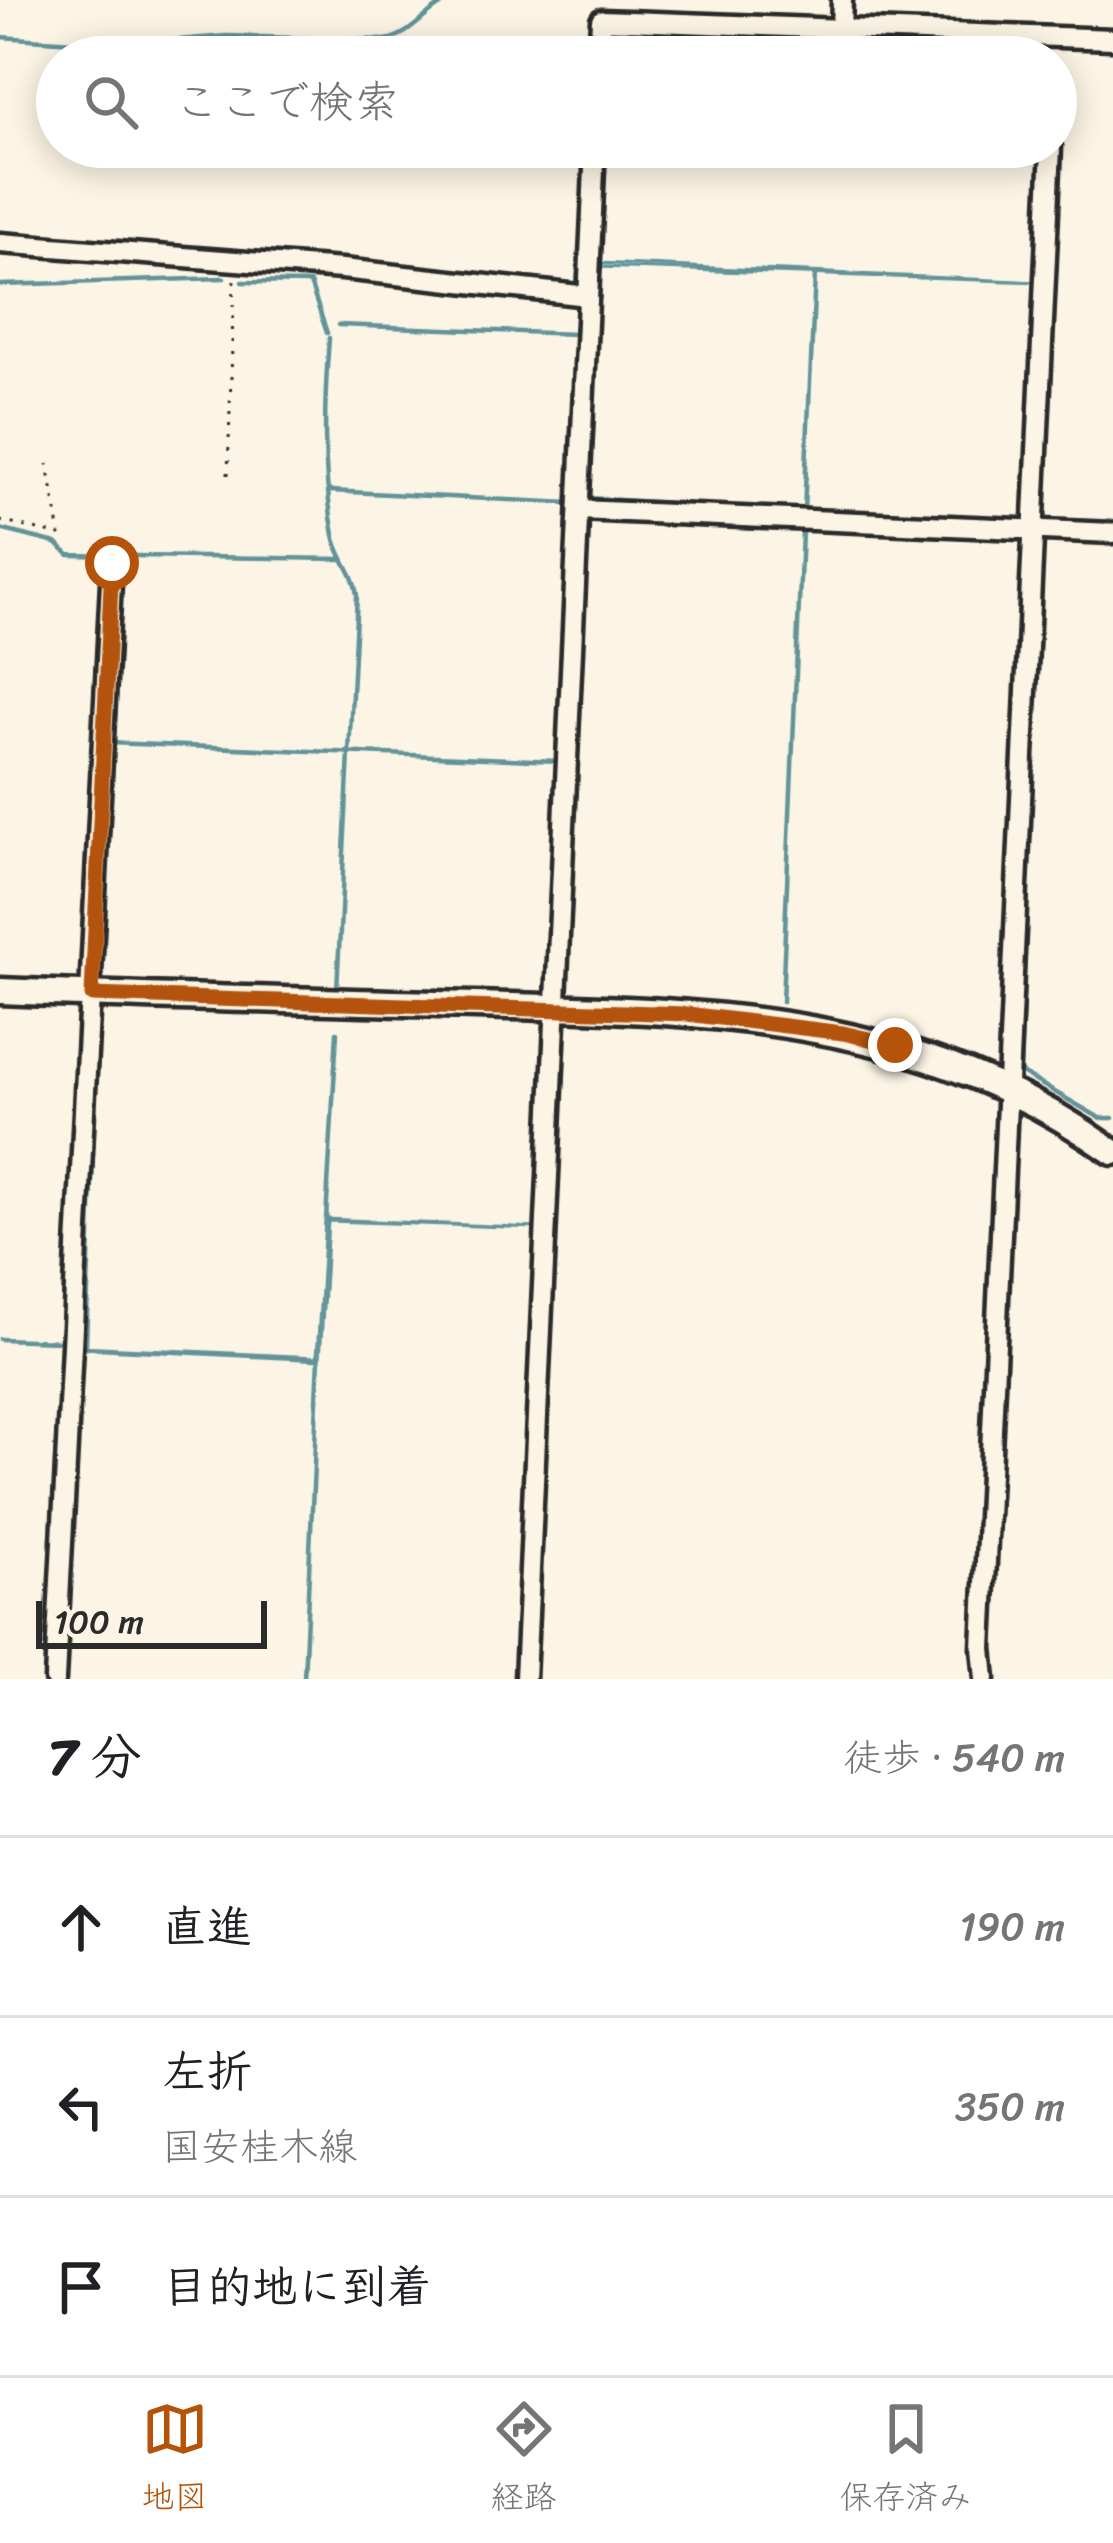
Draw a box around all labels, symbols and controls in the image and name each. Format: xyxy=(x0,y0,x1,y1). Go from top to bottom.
search box xyxy=(36,36,1077,168)
text: ここで検索 xyxy=(174,62,399,142)
icon: search xyxy=(78,69,144,135)
route start xyxy=(85,536,139,590)
route end xyxy=(868,1018,922,1072)
text: 100 m xyxy=(54,1593,144,1651)
scale bar xyxy=(36,1595,267,1648)
text: 7 分 xyxy=(48,1712,141,1802)
text: 徒歩 · 540 m xyxy=(843,1723,1065,1792)
text: 直進 xyxy=(162,1887,252,1967)
text: 190 m xyxy=(960,1892,1065,1961)
icon: ahead xyxy=(48,1894,114,1960)
text: 左折 xyxy=(162,2032,252,2112)
text: 350 m xyxy=(955,2072,1065,2141)
icon: left xyxy=(48,2074,114,2140)
text: 国安桂木線 xyxy=(162,2112,357,2181)
text: 目的地に到着 xyxy=(162,2247,432,2327)
icon: arrive xyxy=(48,2254,114,2320)
tab: 地図 xyxy=(142,2396,208,2526)
tab: 経路 xyxy=(491,2396,557,2526)
tab: 保存済み xyxy=(840,2396,972,2526)

